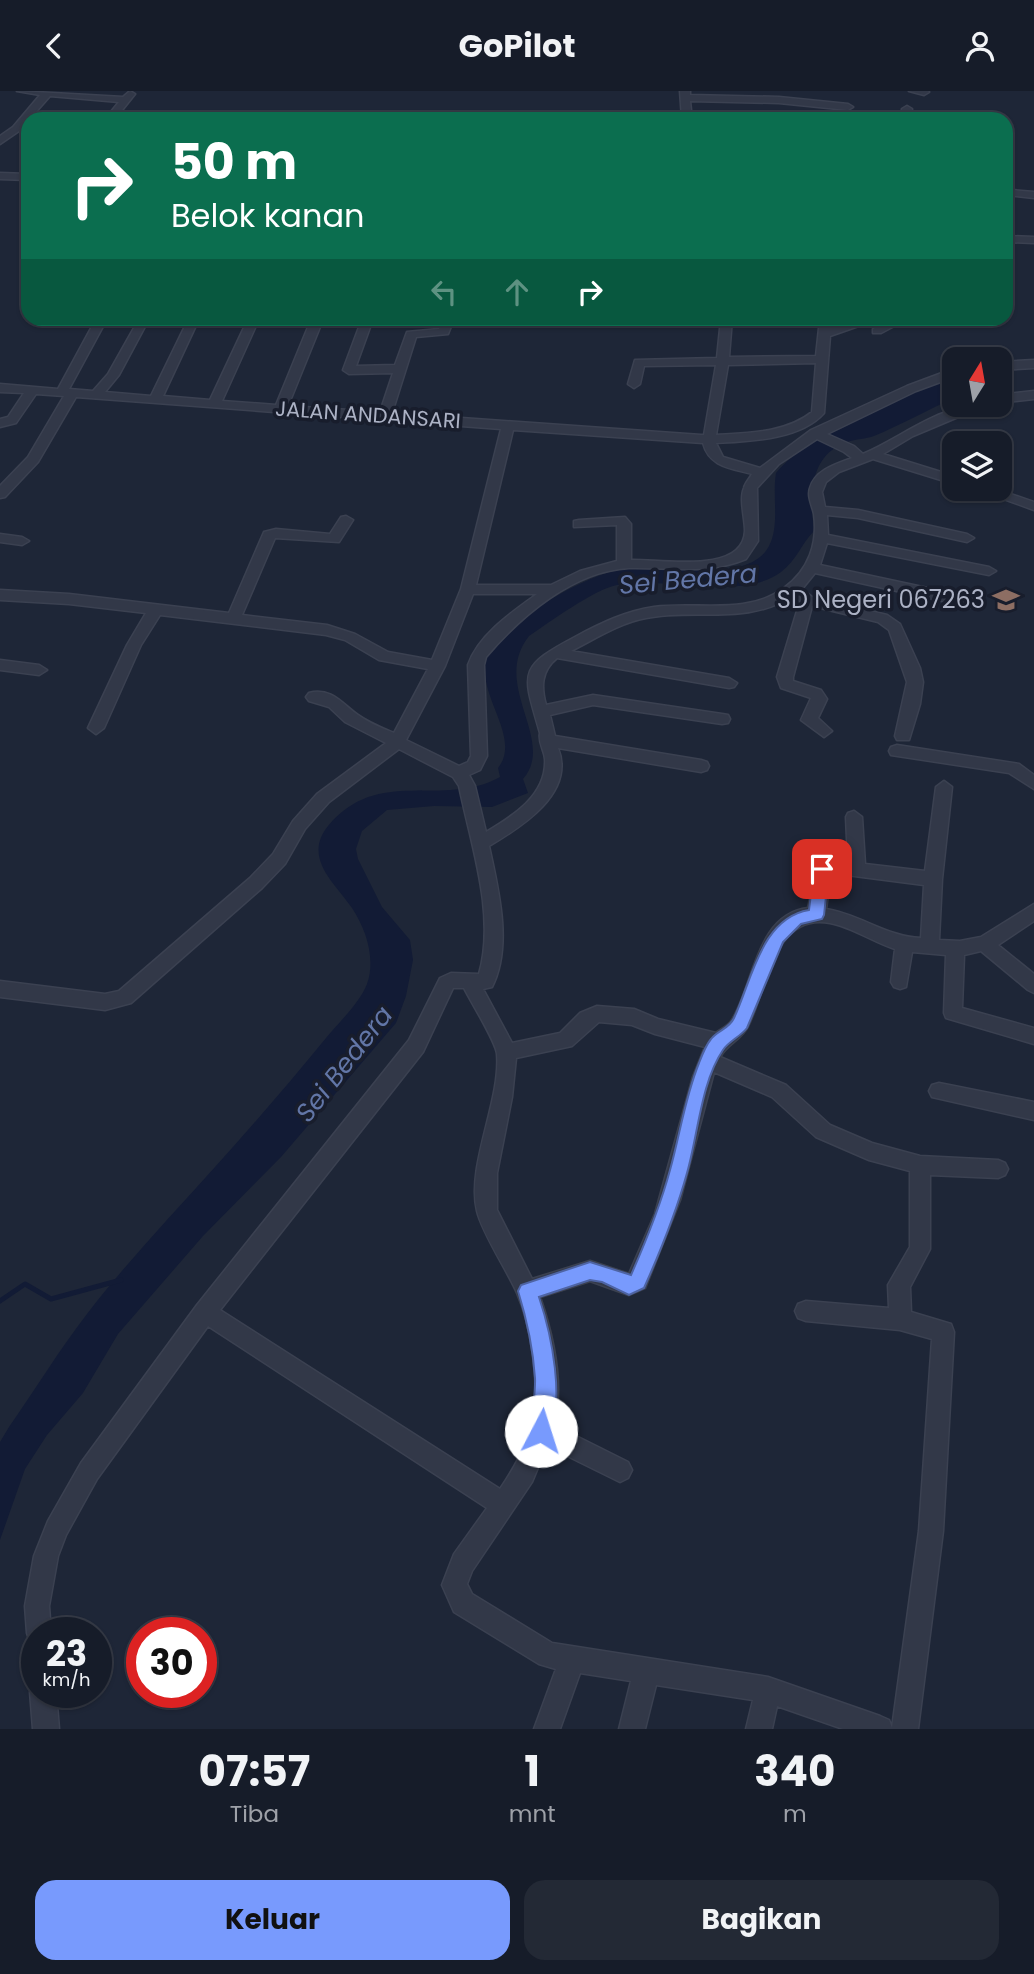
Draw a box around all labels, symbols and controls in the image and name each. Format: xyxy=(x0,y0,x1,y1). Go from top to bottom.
text: GoPilot xyxy=(459,23,576,68)
icon: back xyxy=(35,27,73,65)
icon: person xyxy=(961,27,999,65)
text: 50 m xyxy=(171,128,297,196)
icon: right xyxy=(56,140,147,231)
text: Belok kanan xyxy=(171,193,365,238)
icon: left xyxy=(425,273,463,311)
icon: ahead xyxy=(498,273,536,311)
icon: right xyxy=(571,273,609,311)
north arrow xyxy=(942,347,1012,417)
map controls xyxy=(942,347,1012,501)
street label: JALAN ANDANSARI xyxy=(274,394,462,435)
button: layers xyxy=(942,431,1012,501)
water label: Sei Bedera xyxy=(617,555,759,603)
place label: SD Negeri 067263 xyxy=(777,583,985,616)
school or university icon: SD Negeri 067263 xyxy=(991,585,1021,615)
pin xyxy=(792,839,852,899)
icon: arrive xyxy=(803,850,841,888)
water label: Sei Bedera xyxy=(287,998,401,1130)
position arrow xyxy=(504,1394,578,1468)
speed limit sign: 30 xyxy=(126,1617,217,1708)
text: 23 xyxy=(46,1629,87,1678)
text: km/h xyxy=(43,1667,90,1692)
text: 07:57 xyxy=(199,1742,310,1801)
text: 1 xyxy=(524,1742,540,1801)
text: 340 xyxy=(754,1742,835,1801)
text: Tiba xyxy=(230,1798,279,1830)
text: mnt xyxy=(509,1798,556,1830)
text: m xyxy=(783,1798,807,1830)
button: Keluar xyxy=(35,1880,510,1960)
button: Bagikan xyxy=(524,1880,999,1960)

